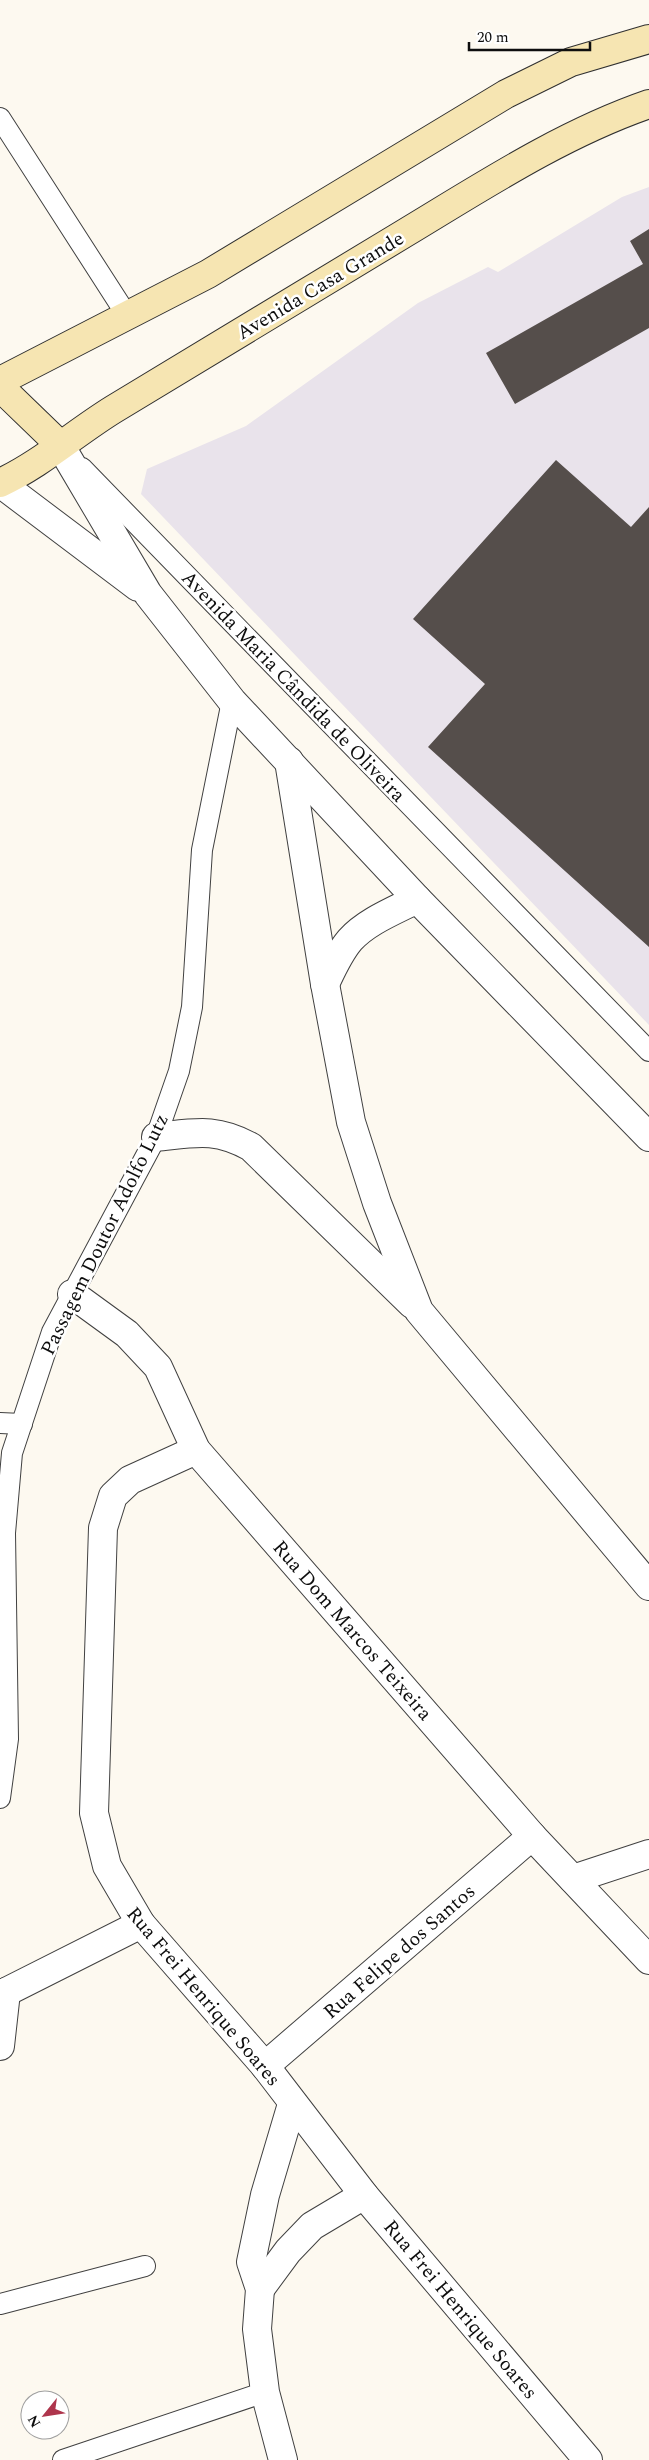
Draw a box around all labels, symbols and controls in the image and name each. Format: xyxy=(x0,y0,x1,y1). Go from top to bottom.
scale bar xyxy=(469,20,590,52)
text: 20 m xyxy=(477,26,509,49)
street label: Avenida Casa Grande xyxy=(231,224,410,348)
street label: Avenida Maria Cândida de Oliveira xyxy=(174,564,413,810)
street label: Passagem Doutor Adolfo Lutz xyxy=(33,1109,177,1360)
street label: Rua Dom Marcos Teixeira xyxy=(265,1534,439,1728)
street label: Rua Felipe dos Santos xyxy=(317,1877,482,2027)
street label: Rua Frei Henrique Soares xyxy=(119,1900,288,2093)
street label: Rua Frei Henrique Soares xyxy=(376,2213,545,2406)
north arrow xyxy=(20,2390,70,2440)
text: N xyxy=(22,2411,46,2431)

